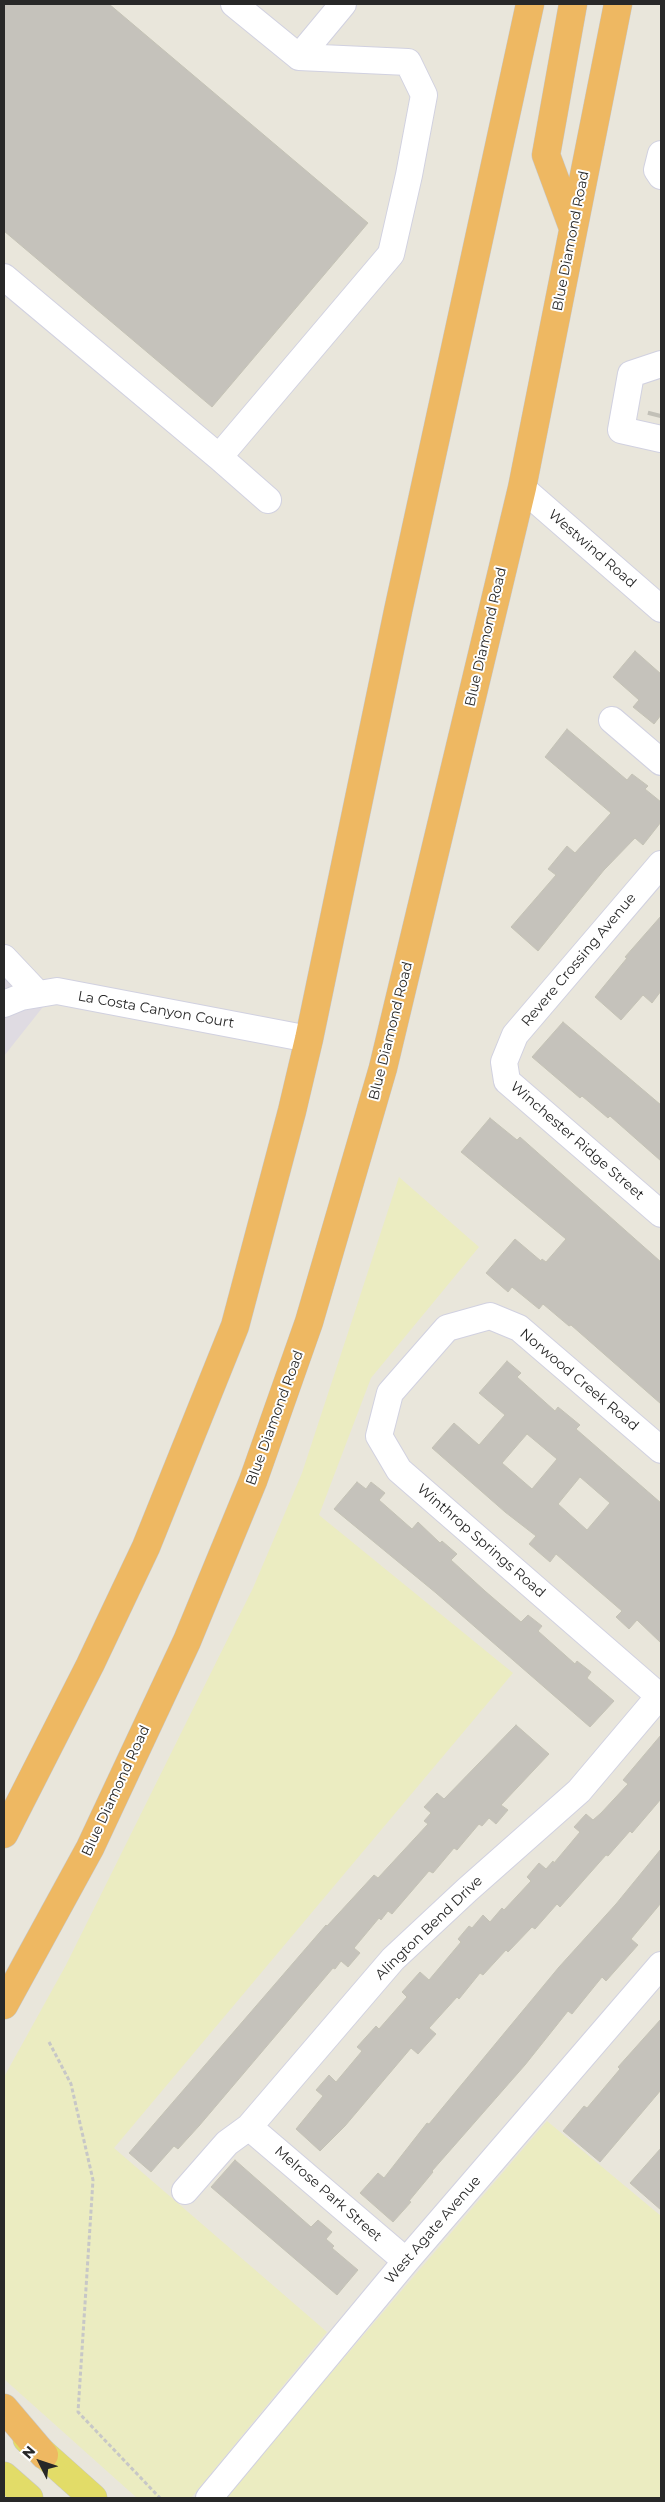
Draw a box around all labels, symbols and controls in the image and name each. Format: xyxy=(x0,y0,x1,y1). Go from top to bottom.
street label: Blue Diamond Road xyxy=(549,170,593,312)
street label: Westwind Road xyxy=(545,506,639,592)
street label: Blue Diamond Road xyxy=(462,566,510,708)
street label: Revere Crossing Avenue xyxy=(518,890,640,1030)
street label: Blue Diamond Road xyxy=(366,960,416,1102)
street label: La Costa Canyon Court xyxy=(76,988,236,1032)
street label: Winchester Ridge Street xyxy=(507,1078,647,1204)
street label: Norwood Creek Road xyxy=(516,1325,642,1435)
street label: Blue Diamond Road xyxy=(243,1348,307,1488)
street label: Winthrop Springs Road xyxy=(413,1481,549,1601)
street label: Blue Diamond Road xyxy=(78,1723,154,1859)
street label: Alington Bend Drive xyxy=(372,1873,486,1983)
street label: Melrose Park Street xyxy=(271,2143,385,2245)
street label: West Agate Avenue xyxy=(382,2173,484,2287)
north arrow xyxy=(15,2437,65,2487)
text: N xyxy=(18,2442,39,2462)

